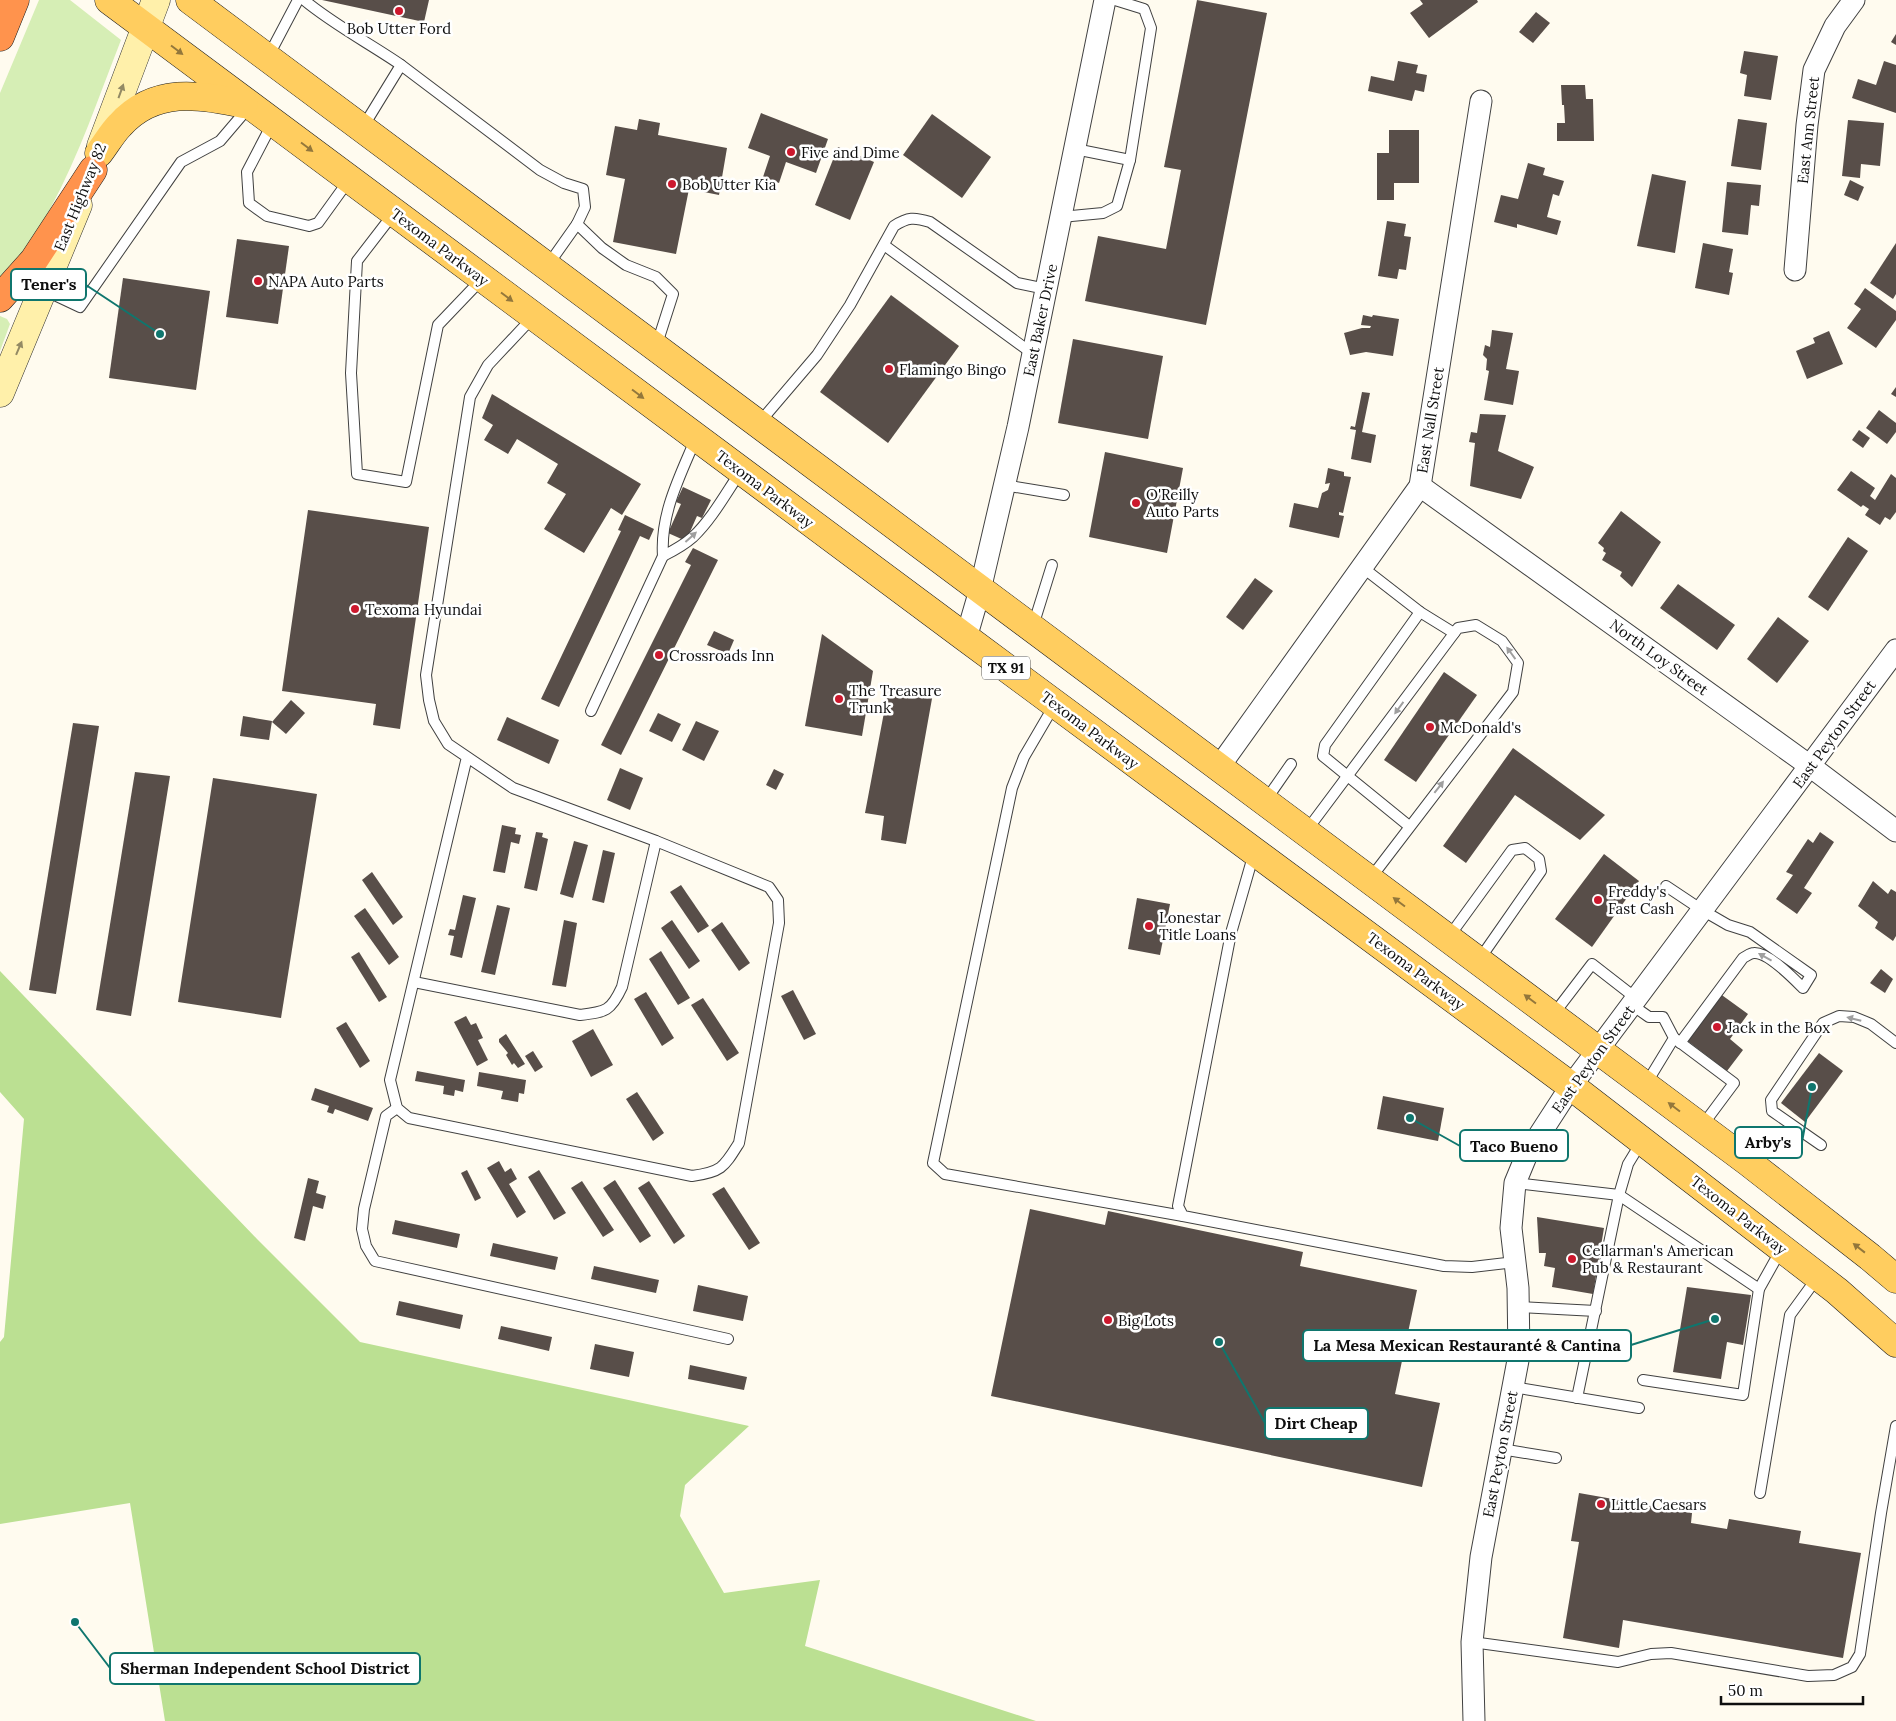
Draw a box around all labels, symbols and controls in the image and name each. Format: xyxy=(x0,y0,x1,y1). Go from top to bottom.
marker: Bob Utter Ford xyxy=(393,5,405,17)
place label: Bob Utter Ford xyxy=(347,19,451,38)
one-way arrow xyxy=(170,45,184,55)
street label: East Ann Street xyxy=(1793,75,1823,185)
one-way arrow xyxy=(117,83,125,98)
street label: East Highway 82 xyxy=(50,140,110,254)
one-way arrow xyxy=(300,142,314,152)
place label: Five and Dime xyxy=(801,143,900,162)
marker: Five and Dime xyxy=(785,146,797,158)
place label: Bob Utter Kia xyxy=(682,175,777,194)
marker: Bob Utter Kia xyxy=(666,178,678,190)
street label: Texoma Parkway xyxy=(387,204,493,290)
street label: East Baker Drive xyxy=(1019,262,1061,378)
callout: Tener's xyxy=(11,269,86,300)
place label: NAPA Auto Parts xyxy=(268,272,384,291)
text: Tener's xyxy=(21,274,77,294)
marker: NAPA Auto Parts xyxy=(252,275,264,287)
one-way arrow xyxy=(500,291,513,302)
one-way arrow xyxy=(15,341,23,355)
place label: Flamingo Bingo xyxy=(899,360,1006,379)
marker: Flamingo Bingo xyxy=(883,363,895,375)
street label: East Nall Street xyxy=(1412,365,1448,475)
one-way arrow xyxy=(631,388,644,399)
street label: Texoma Parkway xyxy=(712,446,818,532)
place label: O'Reilly Auto Parts xyxy=(1145,485,1219,521)
marker: O'Reilly Auto Parts xyxy=(1130,497,1142,509)
one-way arrow xyxy=(684,532,697,543)
place label: Texoma Hyundai xyxy=(365,600,482,619)
marker: Texoma Hyundai xyxy=(349,603,361,615)
street label: North Loy Street xyxy=(1606,615,1712,699)
place label: Crossroads Inn xyxy=(669,646,774,665)
one-way arrow xyxy=(1505,647,1516,660)
marker: Crossroads Inn xyxy=(653,649,665,661)
road number: TX 91 xyxy=(982,656,1030,680)
street label: East Peyton Street xyxy=(1788,676,1880,792)
place label: The Treasure Trunk xyxy=(849,681,942,717)
street label: Texoma Parkway xyxy=(1037,687,1143,773)
marker: The Treasure Trunk xyxy=(833,693,845,705)
one-way arrow xyxy=(1394,701,1404,715)
place label: McDonald's xyxy=(1440,718,1521,737)
marker: McDonald's xyxy=(1424,721,1436,733)
one-way arrow xyxy=(1434,780,1444,794)
place label: Freddy's Fast Cash xyxy=(1608,882,1674,918)
marker: Freddy's Fast Cash xyxy=(1592,894,1604,906)
one-way arrow xyxy=(1392,897,1406,907)
place label: Lonestar Title Loans xyxy=(1159,908,1236,944)
marker: Lonestar Title Loans xyxy=(1143,920,1155,932)
street label: Texoma Parkway xyxy=(1363,928,1469,1014)
one-way arrow xyxy=(1758,953,1773,961)
one-way arrow xyxy=(1523,994,1537,1004)
street label: East Peyton Street xyxy=(1547,1001,1639,1117)
one-way arrow xyxy=(1847,1015,1862,1023)
place label: Jack in the Box xyxy=(1726,1018,1830,1037)
marker: Jack in the Box xyxy=(1711,1021,1723,1033)
one-way arrow xyxy=(1668,1101,1681,1112)
callout: Arby's xyxy=(1735,1127,1802,1158)
callout: Taco Bueno xyxy=(1460,1130,1568,1161)
text: Arby's xyxy=(1745,1132,1792,1152)
text: Taco Bueno xyxy=(1470,1136,1558,1156)
street label: Texoma Parkway xyxy=(1687,1171,1791,1259)
place label: Cellarman's American Pub & Restaurant xyxy=(1582,1241,1734,1277)
one-way arrow xyxy=(1853,1242,1866,1253)
marker: Cellarman's American Pub & Restaurant xyxy=(1566,1253,1578,1265)
place label: Big Lots xyxy=(1118,1311,1174,1330)
marker: Big Lots xyxy=(1102,1314,1114,1326)
callout: La Mesa Mexican Restauranté & Cantina xyxy=(1303,1330,1631,1361)
text: La Mesa Mexican Restauranté & Cantina xyxy=(1313,1335,1621,1355)
street label: East Peyton Street xyxy=(1478,1389,1522,1519)
callout: Dirt Cheap xyxy=(1265,1408,1368,1439)
text: Dirt Cheap xyxy=(1274,1413,1358,1433)
place label: Little Caesars xyxy=(1611,1495,1707,1514)
marker: Little Caesars xyxy=(1595,1498,1607,1510)
callout: Sherman Independent School District xyxy=(110,1653,420,1684)
text: Sherman Independent School District xyxy=(120,1658,410,1678)
scale bar xyxy=(1721,1674,1864,1706)
text: 50 m xyxy=(1728,1681,1763,1700)

